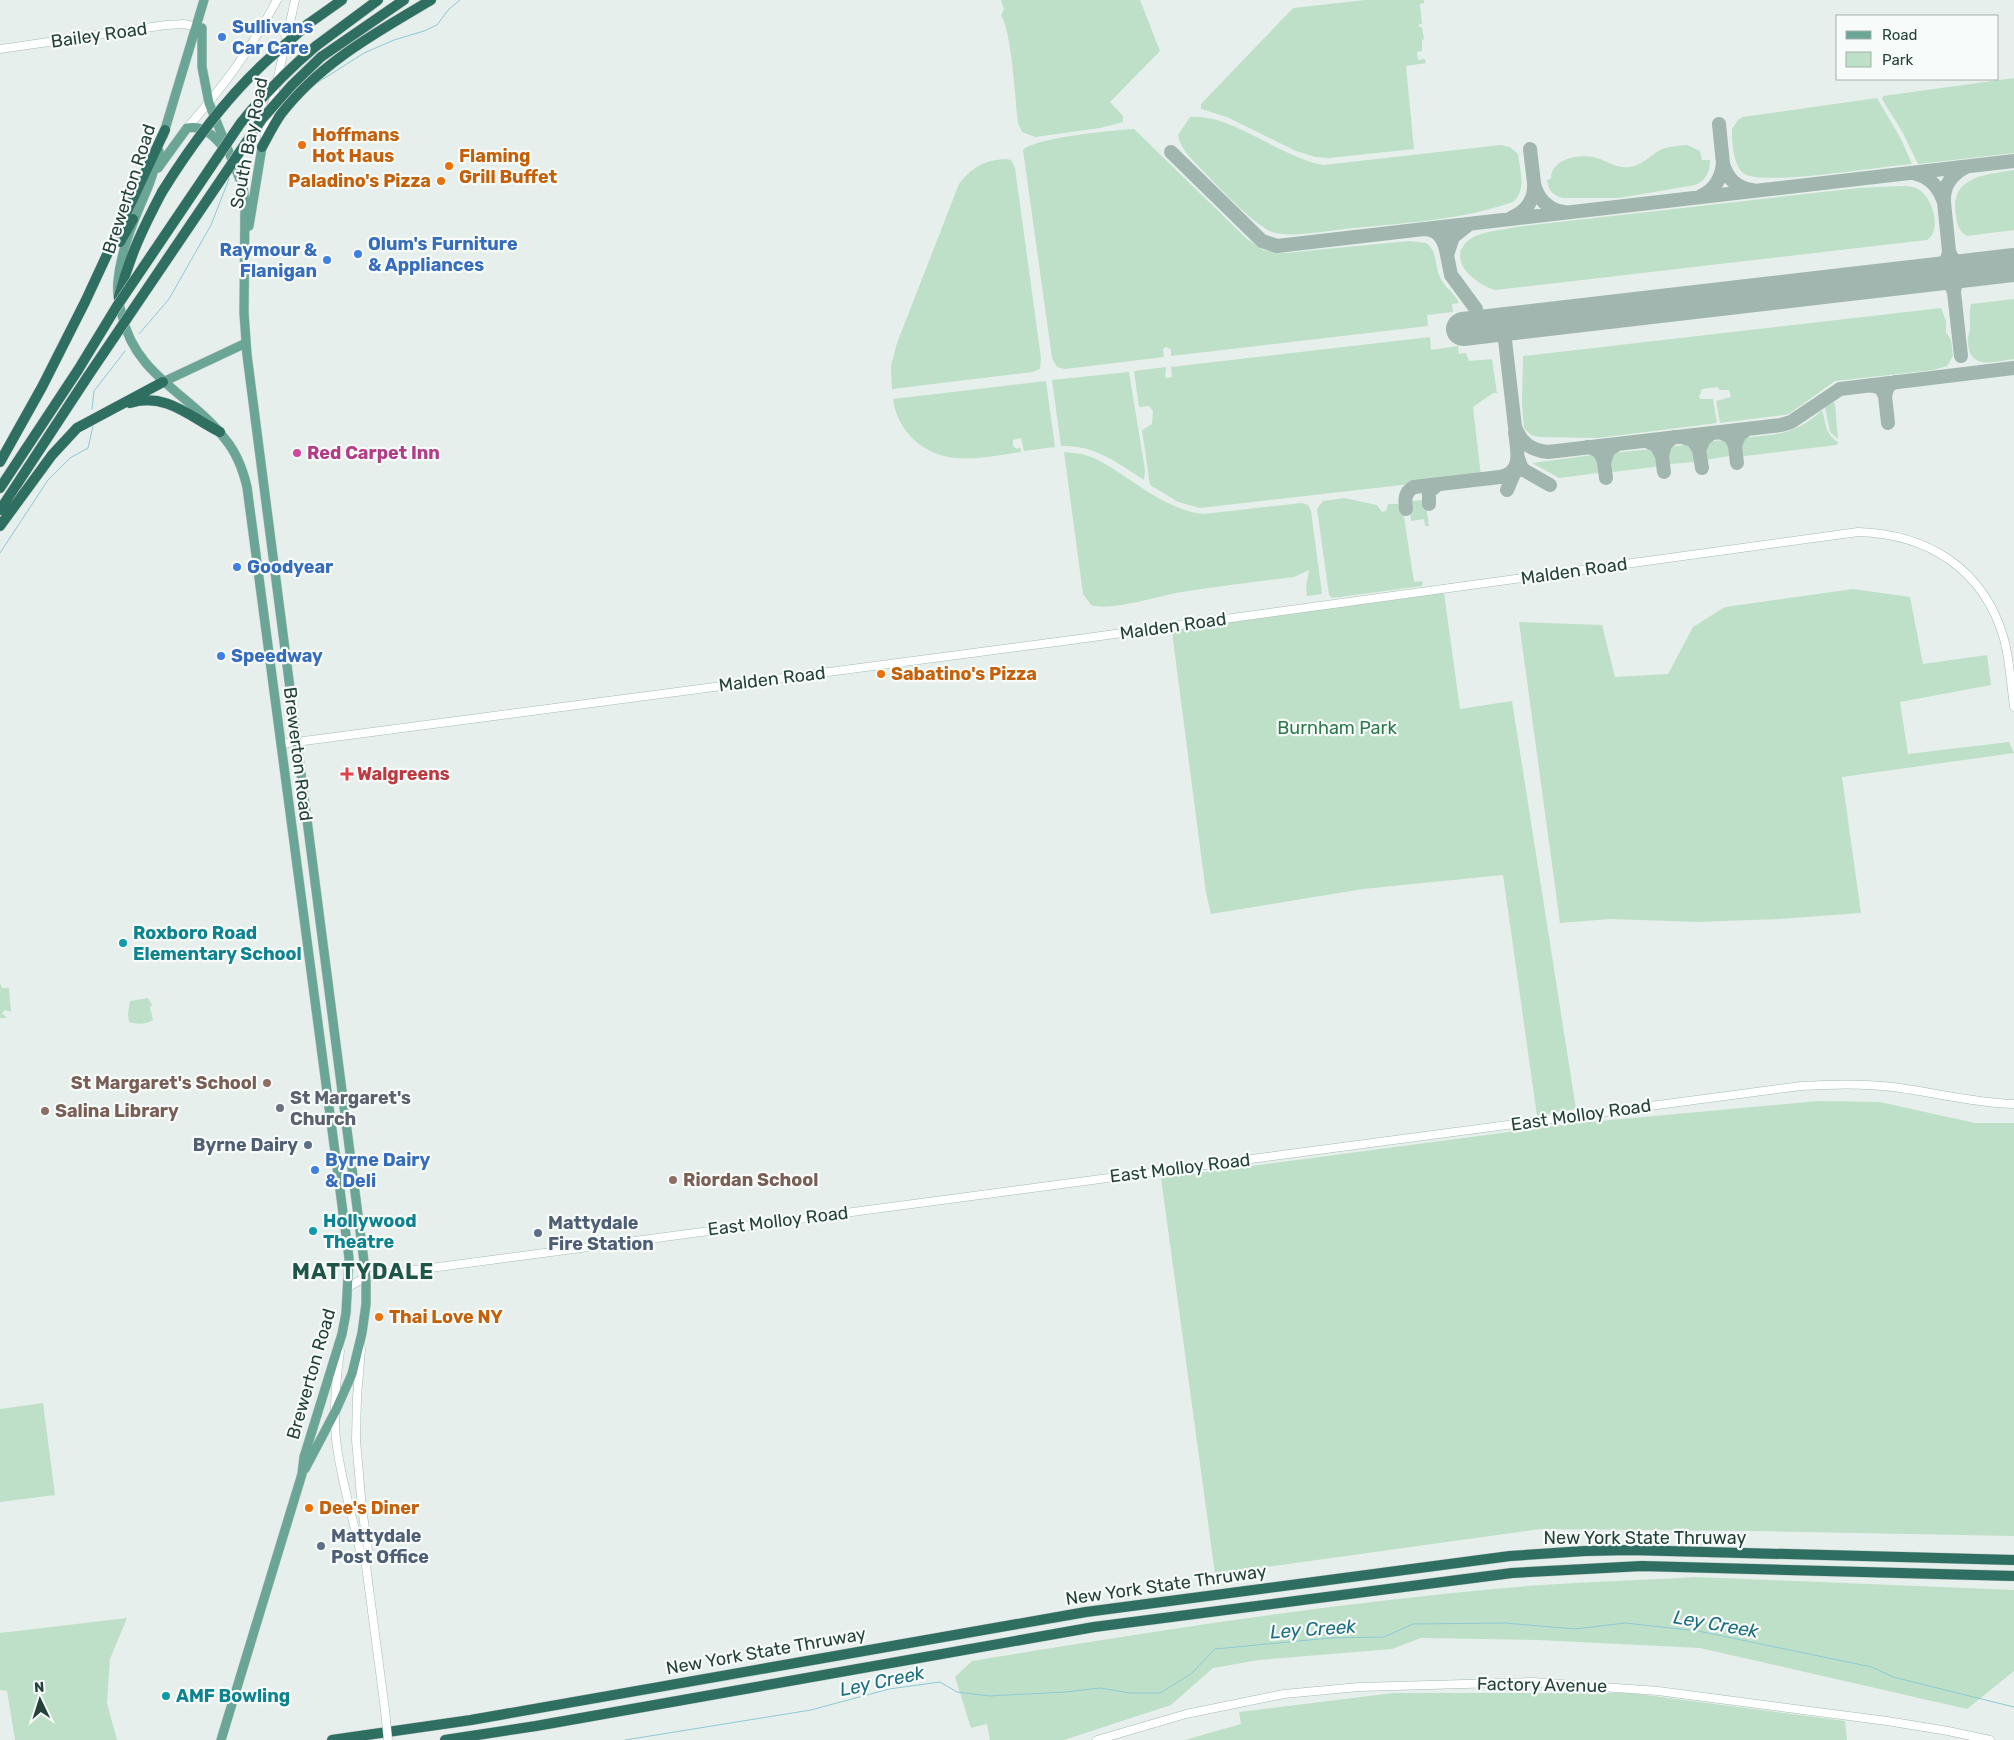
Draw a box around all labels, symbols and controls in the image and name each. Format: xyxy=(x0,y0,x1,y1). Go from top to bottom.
legend xyxy=(1836,15,1999,80)
place label: Sullivans Car Care xyxy=(232,16,313,59)
street label: Bailey Road xyxy=(49,17,149,53)
text: Road xyxy=(1882,26,1918,44)
marker: Sullivans Car Care xyxy=(216,31,228,43)
text: Park xyxy=(1882,51,1913,69)
street label: South Bay Road xyxy=(226,76,272,210)
street label: Brewerton Road xyxy=(98,121,160,257)
place label: Hoffmans Hot Haus xyxy=(312,124,400,167)
marker: Hoffmans Hot Haus xyxy=(296,139,308,151)
place label: Flaming Grill Buffet xyxy=(459,145,557,188)
marker: Flaming Grill Buffet xyxy=(443,160,455,172)
place label: Paladino's Pizza xyxy=(288,170,431,192)
marker: Paladino's Pizza xyxy=(435,175,447,187)
place label: Olum's Furniture & Appliances xyxy=(368,233,518,276)
place label: Raymour & Flanigan xyxy=(219,239,318,282)
marker: Olum's Furniture & Appliances xyxy=(352,248,364,260)
marker: Raymour & Flanigan xyxy=(321,254,333,266)
place label: Red Carpet Inn xyxy=(307,442,440,464)
marker: Red Carpet Inn xyxy=(291,447,303,459)
street label: Malden Road xyxy=(1519,553,1629,589)
place label: Goodyear xyxy=(247,556,333,578)
marker: Goodyear xyxy=(231,561,243,573)
street label: Malden Road xyxy=(1118,608,1228,644)
place label: Speedway xyxy=(231,645,323,667)
marker: Speedway xyxy=(215,650,227,662)
street label: Malden Road xyxy=(717,662,827,696)
place label: Sabatino's Pizza xyxy=(891,663,1037,685)
marker: Sabatino's Pizza xyxy=(875,668,887,680)
street label: Brewerton Road xyxy=(279,686,317,822)
park label: Burnham Park xyxy=(1277,717,1397,739)
place label: Walgreens xyxy=(357,763,450,785)
marker: Walgreens xyxy=(341,768,353,780)
place label: Roxboro Road Elementary School xyxy=(133,922,302,965)
marker: Roxboro Road Elementary School xyxy=(117,937,129,949)
place label: St Margaret's School xyxy=(71,1072,257,1094)
marker: St Margaret's School xyxy=(261,1077,273,1089)
place label: St Margaret's Church xyxy=(290,1087,411,1130)
street label: East Molloy Road xyxy=(1509,1094,1653,1136)
place label: Salina Library xyxy=(55,1100,179,1122)
marker: St Margaret's Church xyxy=(274,1102,286,1114)
marker: Salina Library xyxy=(39,1105,51,1117)
place label: Byrne Dairy xyxy=(193,1134,298,1156)
marker: Byrne Dairy xyxy=(302,1139,314,1151)
street label: East Molloy Road xyxy=(1109,1148,1251,1188)
place label: Byrne Dairy & Deli xyxy=(325,1149,431,1192)
marker: Byrne Dairy & Deli xyxy=(309,1164,321,1176)
place label: Riordan School xyxy=(683,1169,818,1191)
marker: Riordan School xyxy=(667,1174,679,1186)
street label: East Molloy Road xyxy=(707,1201,849,1241)
place label: Hollywood Theatre xyxy=(323,1210,417,1253)
place label: Mattydale Fire Station xyxy=(548,1212,654,1255)
marker: Hollywood Theatre xyxy=(307,1225,319,1237)
marker: Mattydale Fire Station xyxy=(532,1227,544,1239)
district label: MATTYDALE xyxy=(292,1258,434,1285)
street label: Brewerton Road xyxy=(282,1306,340,1442)
place label: Thai Love NY xyxy=(389,1306,503,1328)
marker: Thai Love NY xyxy=(373,1311,385,1323)
place label: Dee's Diner xyxy=(319,1497,419,1519)
marker: Dee's Diner xyxy=(303,1502,315,1514)
place label: Mattydale Post Office xyxy=(331,1525,429,1568)
street label: New York State Thruway xyxy=(1544,1527,1746,1549)
marker: Mattydale Post Office xyxy=(315,1540,327,1552)
street label: New York State Thruway xyxy=(1064,1560,1268,1610)
water label: Ley Creek xyxy=(1672,1605,1761,1643)
water label: Ley Creek xyxy=(1269,1615,1357,1643)
street label: New York State Thruway xyxy=(664,1623,868,1679)
water label: Ley Creek xyxy=(838,1661,927,1701)
street label: Factory Avenue xyxy=(1477,1673,1607,1697)
north arrow xyxy=(15,1675,65,1725)
text: N xyxy=(34,1679,45,1696)
place label: AMF Bowling xyxy=(176,1685,290,1707)
marker: AMF Bowling xyxy=(160,1690,172,1702)

